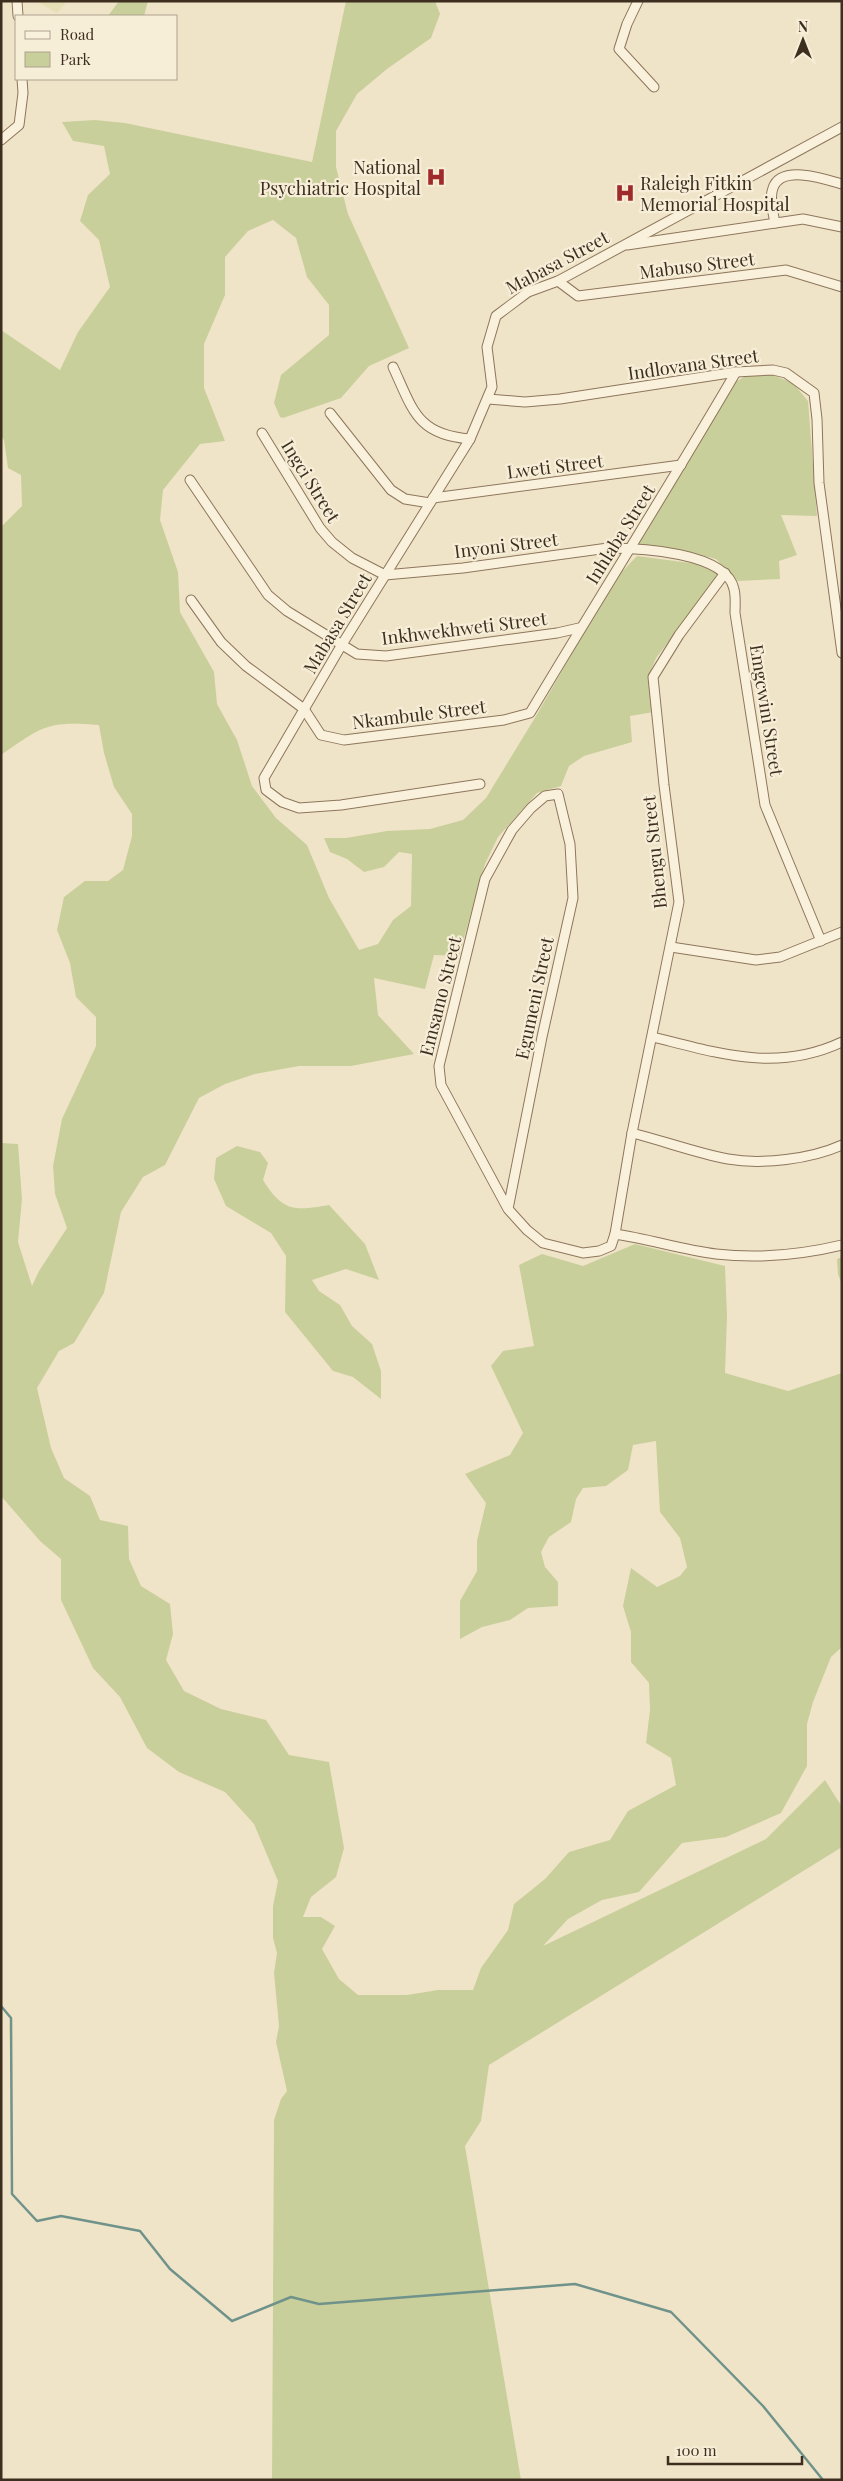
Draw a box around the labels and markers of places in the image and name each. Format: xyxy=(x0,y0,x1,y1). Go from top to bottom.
place label: National Psychiatric Hospital xyxy=(260,155,421,200)
hospital icon: National Psychiatric Hospital xyxy=(425,166,447,188)
place label: Raleigh Fitkin Memorial Hospital xyxy=(640,171,790,216)
hospital icon: Raleigh Fitkin Memorial Hospital xyxy=(614,182,636,204)

